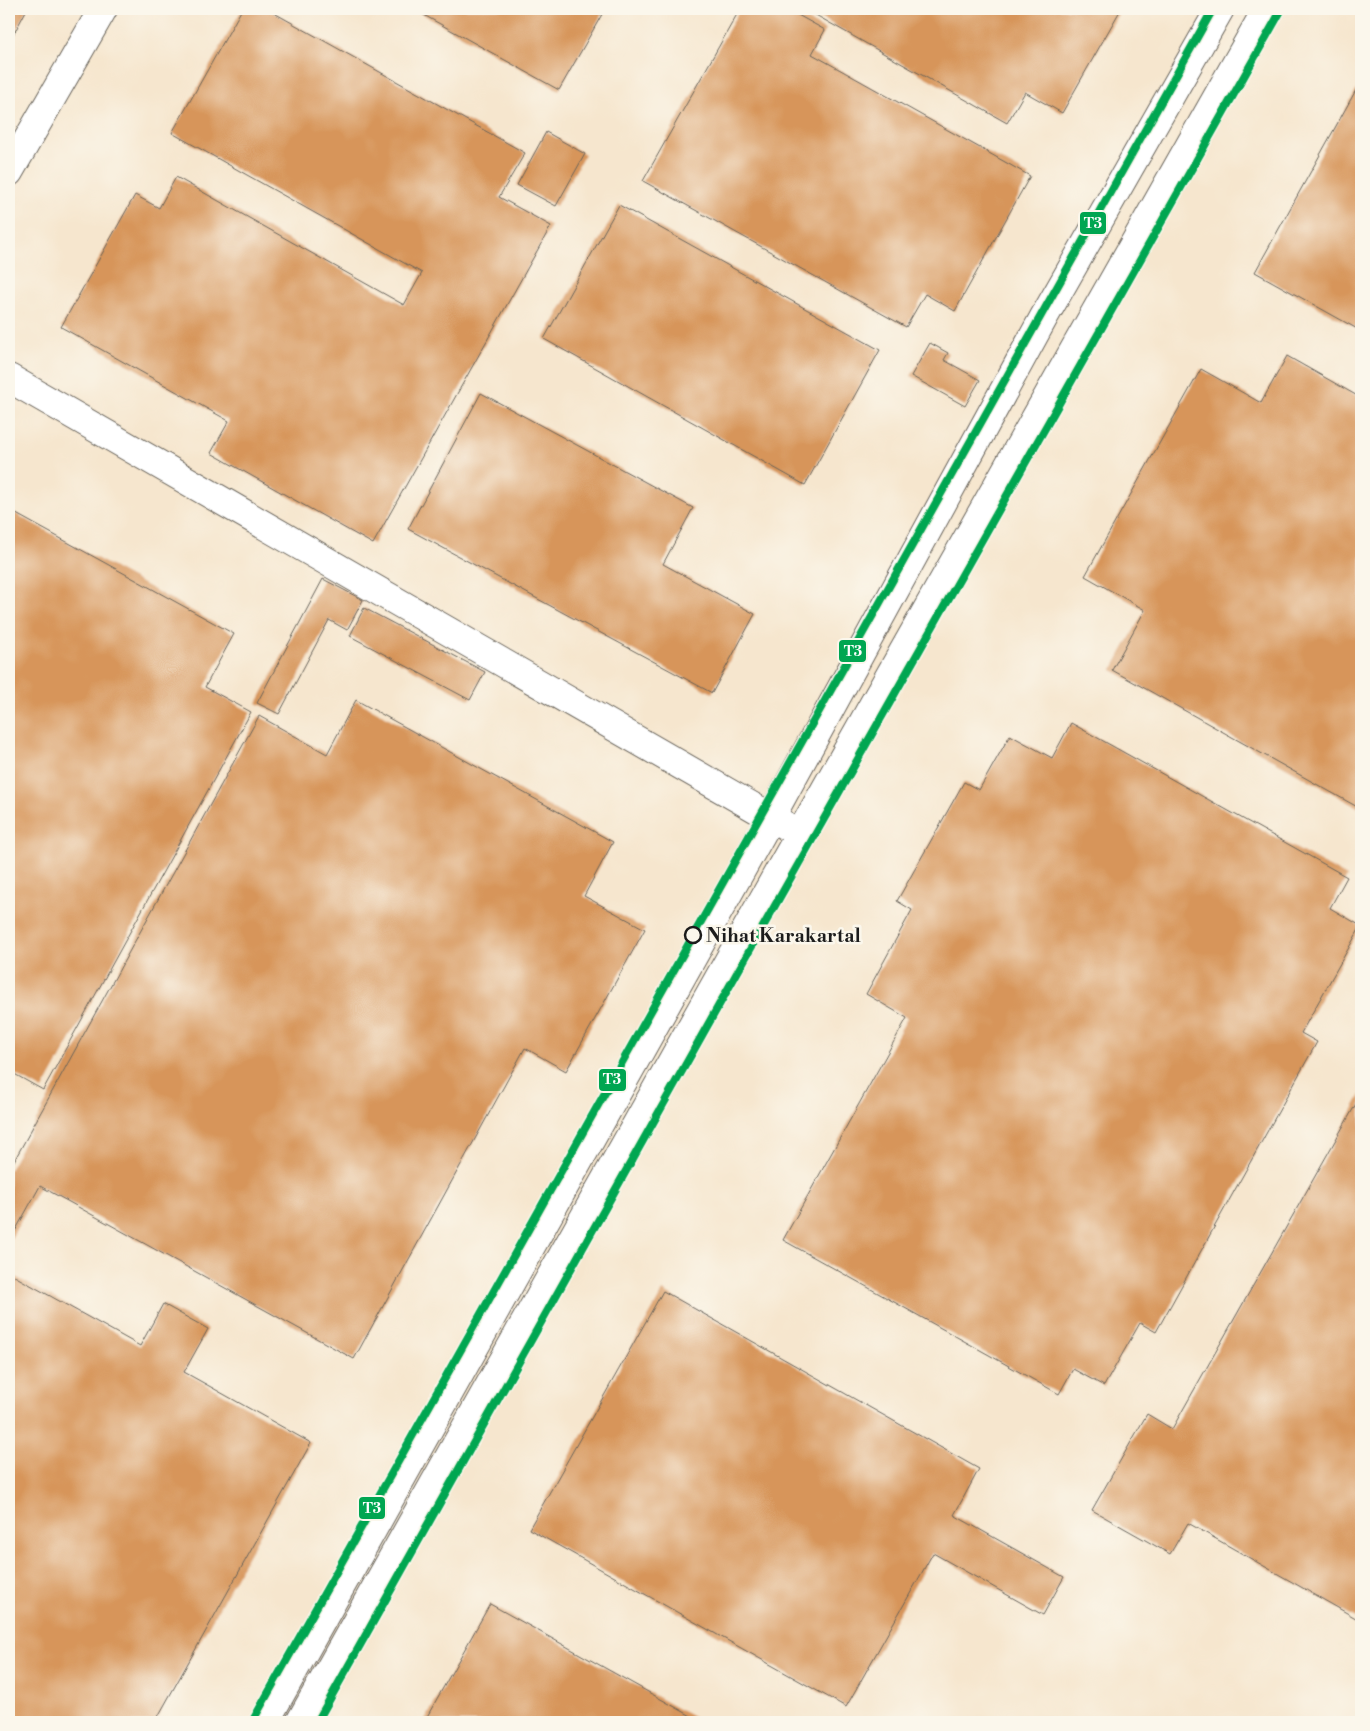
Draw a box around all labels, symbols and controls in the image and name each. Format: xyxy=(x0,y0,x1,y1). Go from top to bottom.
line badge: T3 xyxy=(1079,211,1107,235)
text: T3 xyxy=(1084,215,1102,233)
line badge: T3 xyxy=(838,639,867,663)
text: T3 xyxy=(844,643,862,661)
place label: Nihat Karakartal xyxy=(706,924,861,948)
marker: Nihat Karakartal xyxy=(684,926,702,944)
line badge: T3 xyxy=(598,1068,627,1092)
text: T3 xyxy=(603,1071,621,1089)
line badge: T3 xyxy=(358,1496,386,1520)
text: T3 xyxy=(363,1500,381,1518)

